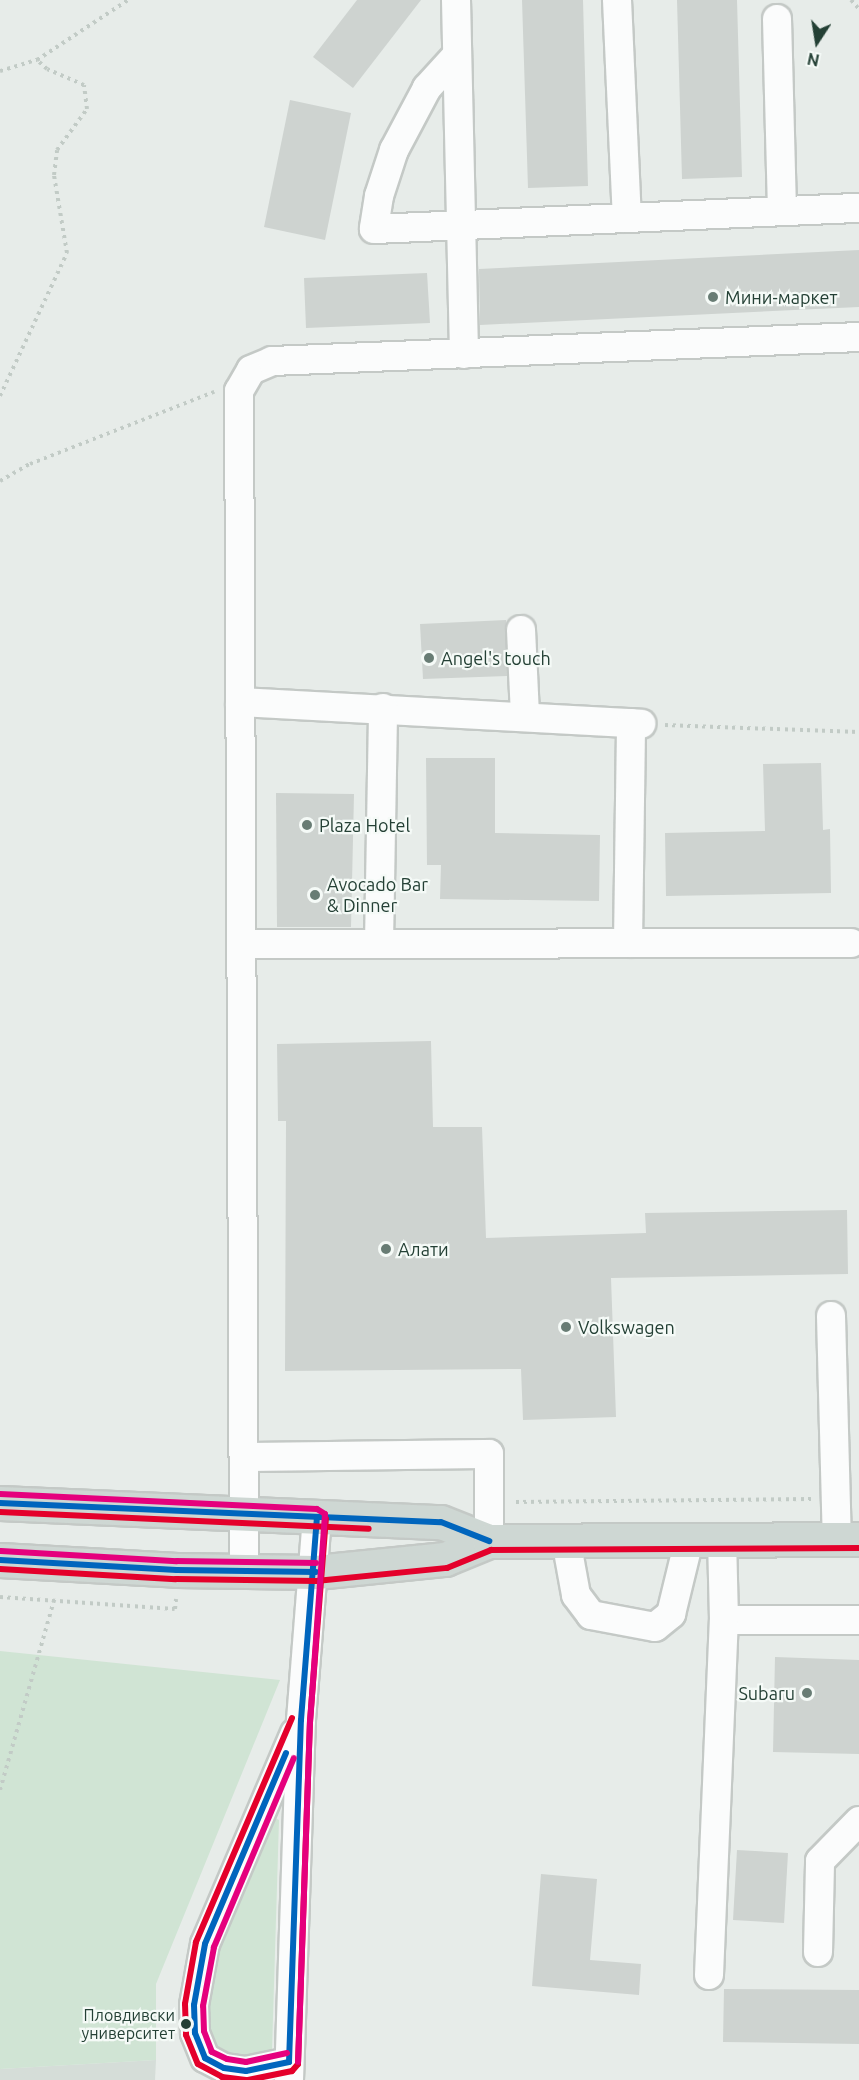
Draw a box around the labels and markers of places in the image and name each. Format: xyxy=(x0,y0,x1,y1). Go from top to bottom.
place label: Мини-маркет xyxy=(725,286,837,308)
marker: Мини-маркет xyxy=(706,290,720,304)
place label: Angel's touch xyxy=(441,647,551,669)
marker: Angel's touch xyxy=(422,651,436,665)
place label: Plaza Hotel xyxy=(319,814,410,836)
marker: Plaza Hotel xyxy=(300,818,314,832)
place label: Avocado Bar & Dinner xyxy=(327,874,428,916)
marker: Avocado Bar & Dinner xyxy=(308,888,322,902)
place label: Алати xyxy=(398,1238,449,1260)
marker: Алати xyxy=(379,1242,393,1256)
place label: Volkswagen xyxy=(578,1316,675,1338)
marker: Volkswagen xyxy=(559,1320,573,1334)
place label: Subaru xyxy=(738,1682,795,1704)
marker: Subaru xyxy=(800,1686,814,1700)
place label: Пловдивски университет xyxy=(81,2005,175,2043)
marker: Пловдивски университет xyxy=(180,2018,192,2030)

